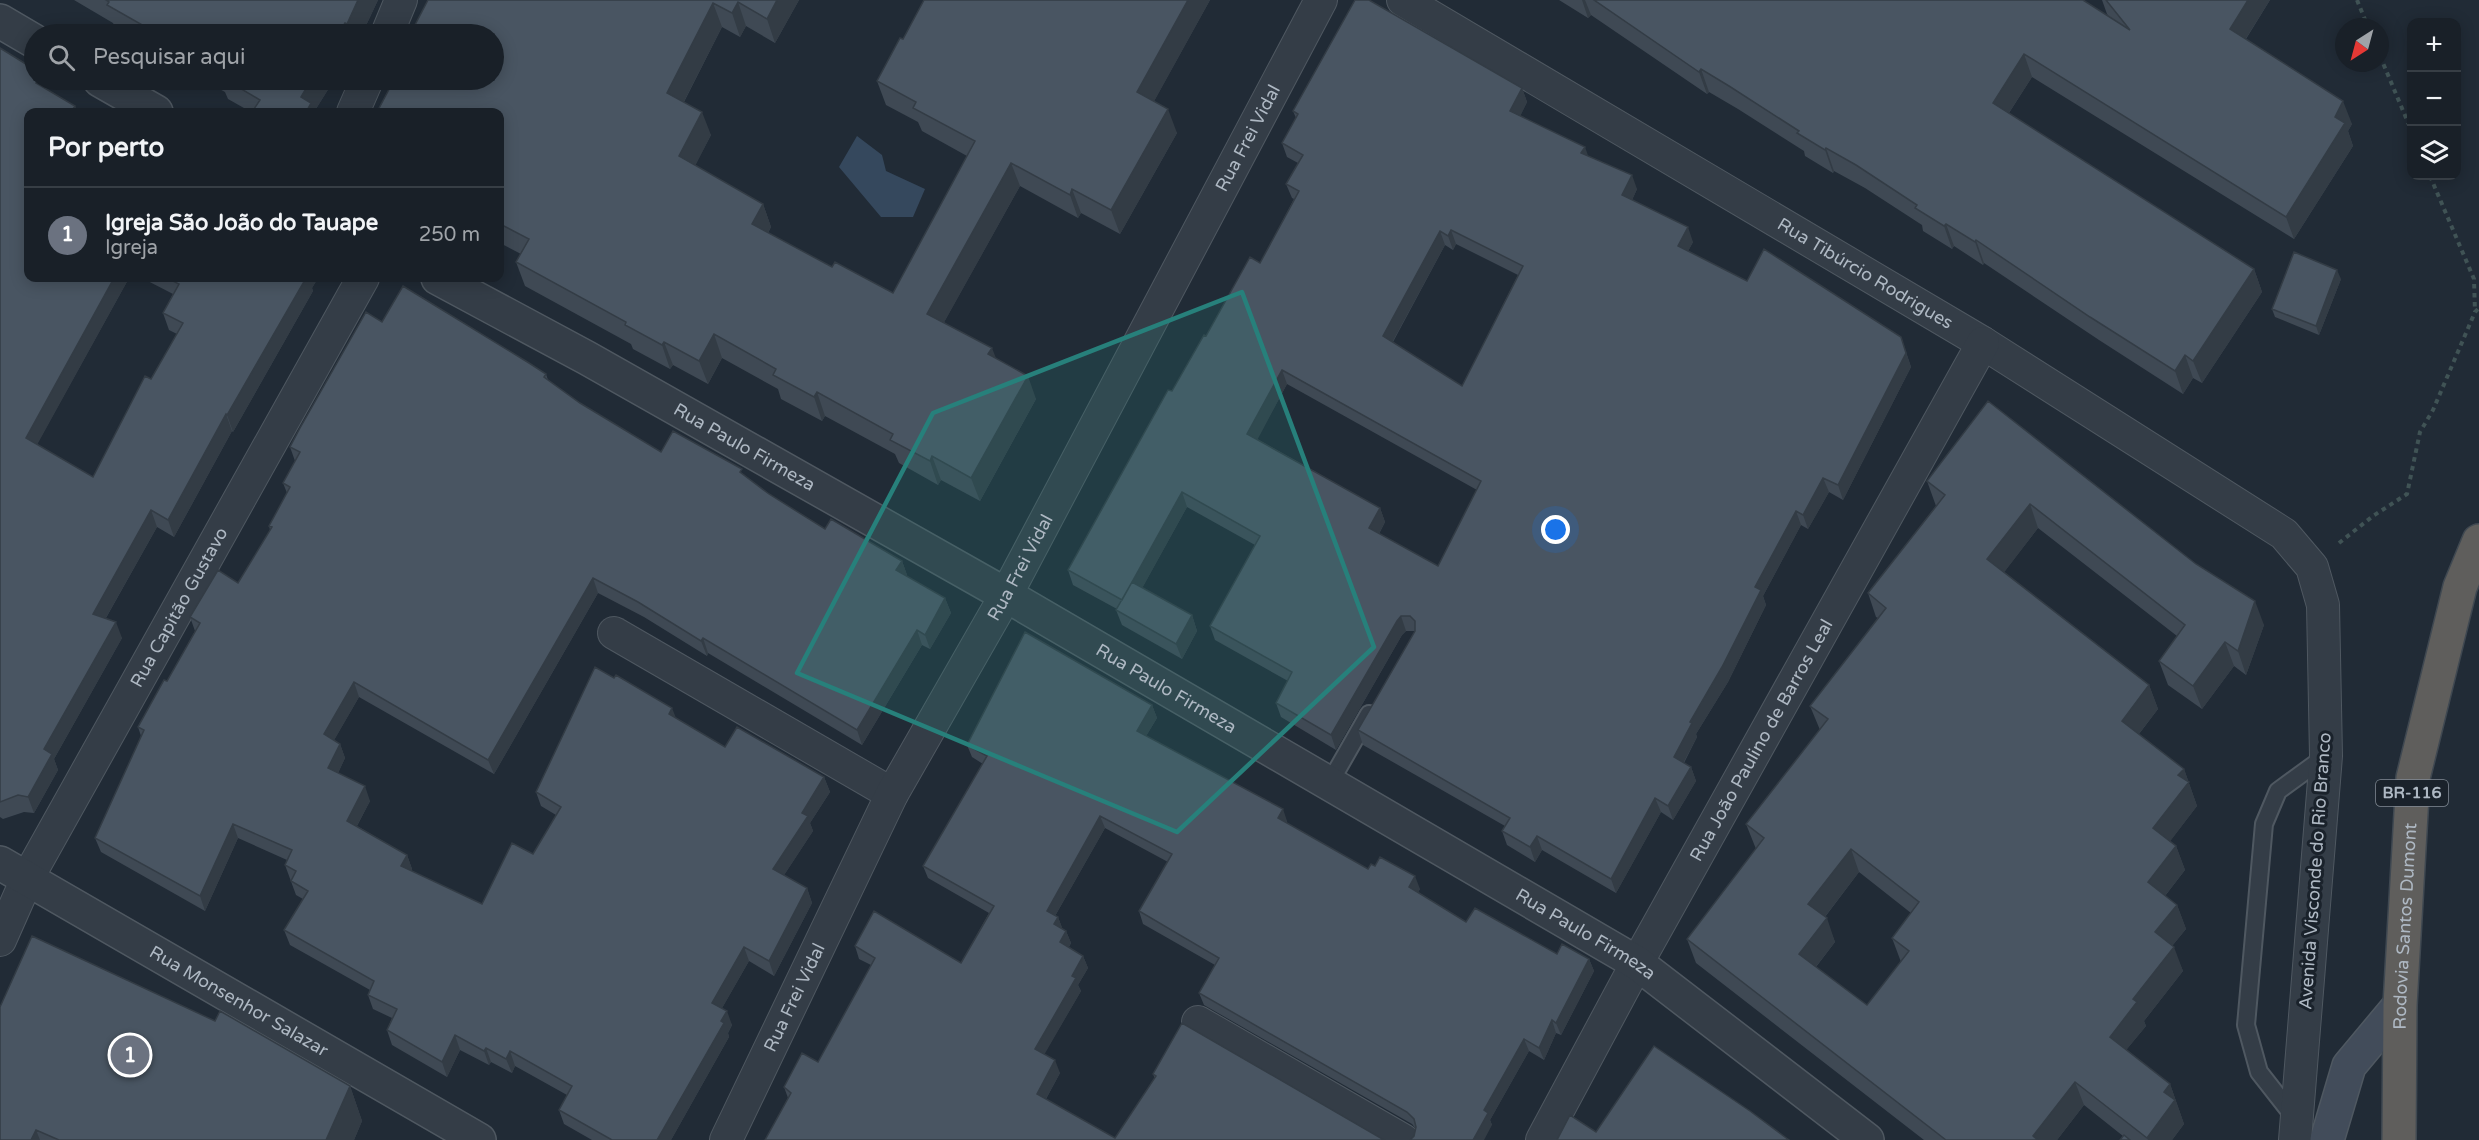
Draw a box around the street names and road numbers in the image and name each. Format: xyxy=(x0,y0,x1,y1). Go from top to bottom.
street label: Rua Frei Vidal xyxy=(1211,81,1285,195)
street label: Rua Tibúrcio Rodrigues xyxy=(1773,213,1957,334)
street label: Rua Paulo Firmeza xyxy=(670,398,819,496)
street label: Rua Frei Vidal xyxy=(983,510,1058,625)
street label: Rua Capitão Gustavo xyxy=(125,523,232,691)
street label: Rua João Paulino de Barros Leal xyxy=(1685,615,1838,865)
street label: Rua Paulo Firmeza xyxy=(1092,639,1241,738)
street label: Avenida Visconde do Rio Branco xyxy=(2294,732,2336,1010)
road number: BR-116 xyxy=(2376,780,2448,806)
street label: Rodovia Santos Dumont xyxy=(2389,822,2421,1030)
street label: Rua Paulo Firmeza xyxy=(1512,884,1660,984)
street label: Rua Frei Vidal xyxy=(759,940,830,1055)
street label: Rua Monsenhor Salazar xyxy=(146,941,332,1062)

